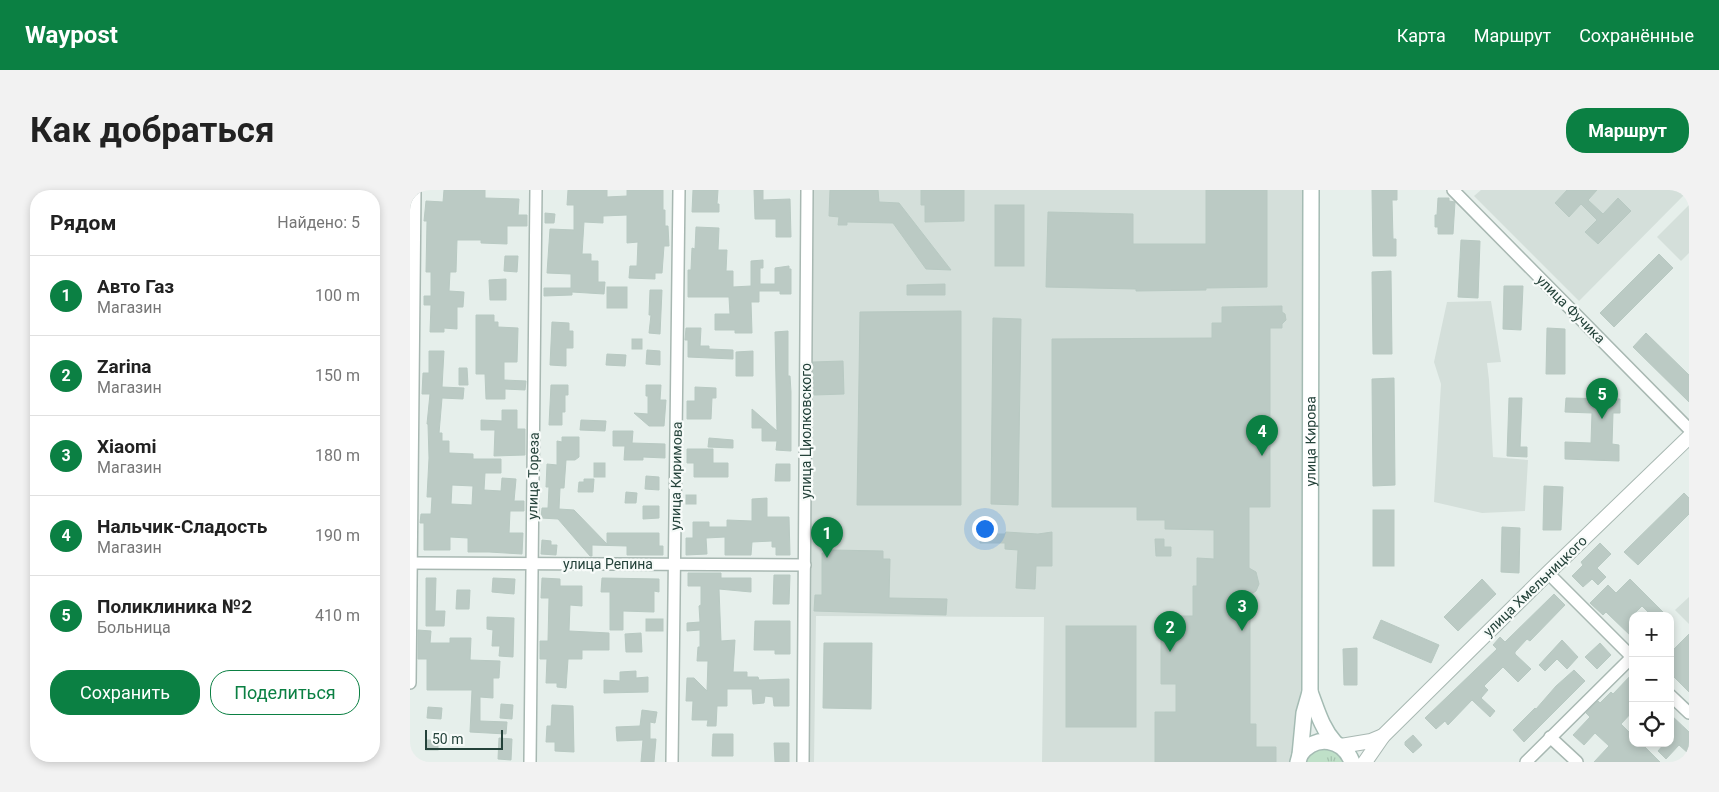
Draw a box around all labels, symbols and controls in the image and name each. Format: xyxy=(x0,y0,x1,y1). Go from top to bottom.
text: Waypost xyxy=(25,21,118,49)
text: Карта xyxy=(1397,25,1446,46)
text: Маршрут xyxy=(1474,25,1551,46)
text: Сохранённые xyxy=(1579,25,1694,46)
button: Маршрут xyxy=(1566,108,1689,153)
text: Как добраться xyxy=(30,110,275,151)
text: Рядом xyxy=(50,211,116,235)
text: Найдено: 5 xyxy=(277,213,360,232)
street label: улица Фучика xyxy=(1533,271,1609,347)
text: Авто Газ xyxy=(97,275,174,298)
text: 1 xyxy=(61,286,71,305)
text: 100 m xyxy=(315,286,360,305)
text: Магазин xyxy=(97,298,162,317)
text: Zarina xyxy=(97,355,152,378)
street label: улица Циолковского xyxy=(798,363,814,499)
text: 2 xyxy=(61,366,71,385)
text: 150 m xyxy=(315,366,360,385)
text: Магазин xyxy=(97,378,162,397)
pin: 5 xyxy=(1586,378,1618,419)
street label: улица Кирова xyxy=(1302,396,1319,487)
pin: 4 xyxy=(1246,415,1278,456)
street label: улица Киримова xyxy=(667,421,685,531)
street label: улица Тореза xyxy=(524,432,542,520)
text: Xiaomi xyxy=(97,435,156,458)
text: 3 xyxy=(61,446,71,465)
text: 180 m xyxy=(315,446,360,465)
text: Магазин xyxy=(97,458,162,477)
text: Нальчик-Сладость xyxy=(97,515,267,538)
your location xyxy=(972,516,998,542)
pin: 1 xyxy=(811,517,843,558)
text: 4 xyxy=(61,526,71,545)
text: 190 m xyxy=(315,526,360,545)
street label: улица Хмельницкого xyxy=(1480,532,1590,640)
text: Магазин xyxy=(97,538,162,557)
street label: улица Репина xyxy=(563,556,653,572)
pin: 3 xyxy=(1226,590,1258,631)
text: Поликлиника №2 xyxy=(97,595,252,618)
text: 5 xyxy=(61,606,71,625)
text: 410 m xyxy=(315,606,360,625)
pin: 2 xyxy=(1154,611,1186,652)
map controls xyxy=(1629,612,1674,747)
button: + xyxy=(1629,612,1674,657)
text: Больница xyxy=(97,618,171,637)
button: − xyxy=(1629,657,1674,702)
button: Сохранить xyxy=(50,670,200,715)
button: Поделиться xyxy=(210,670,360,715)
button: locate xyxy=(1629,702,1674,747)
scale bar xyxy=(425,727,502,750)
text: 50 m xyxy=(432,731,464,747)

